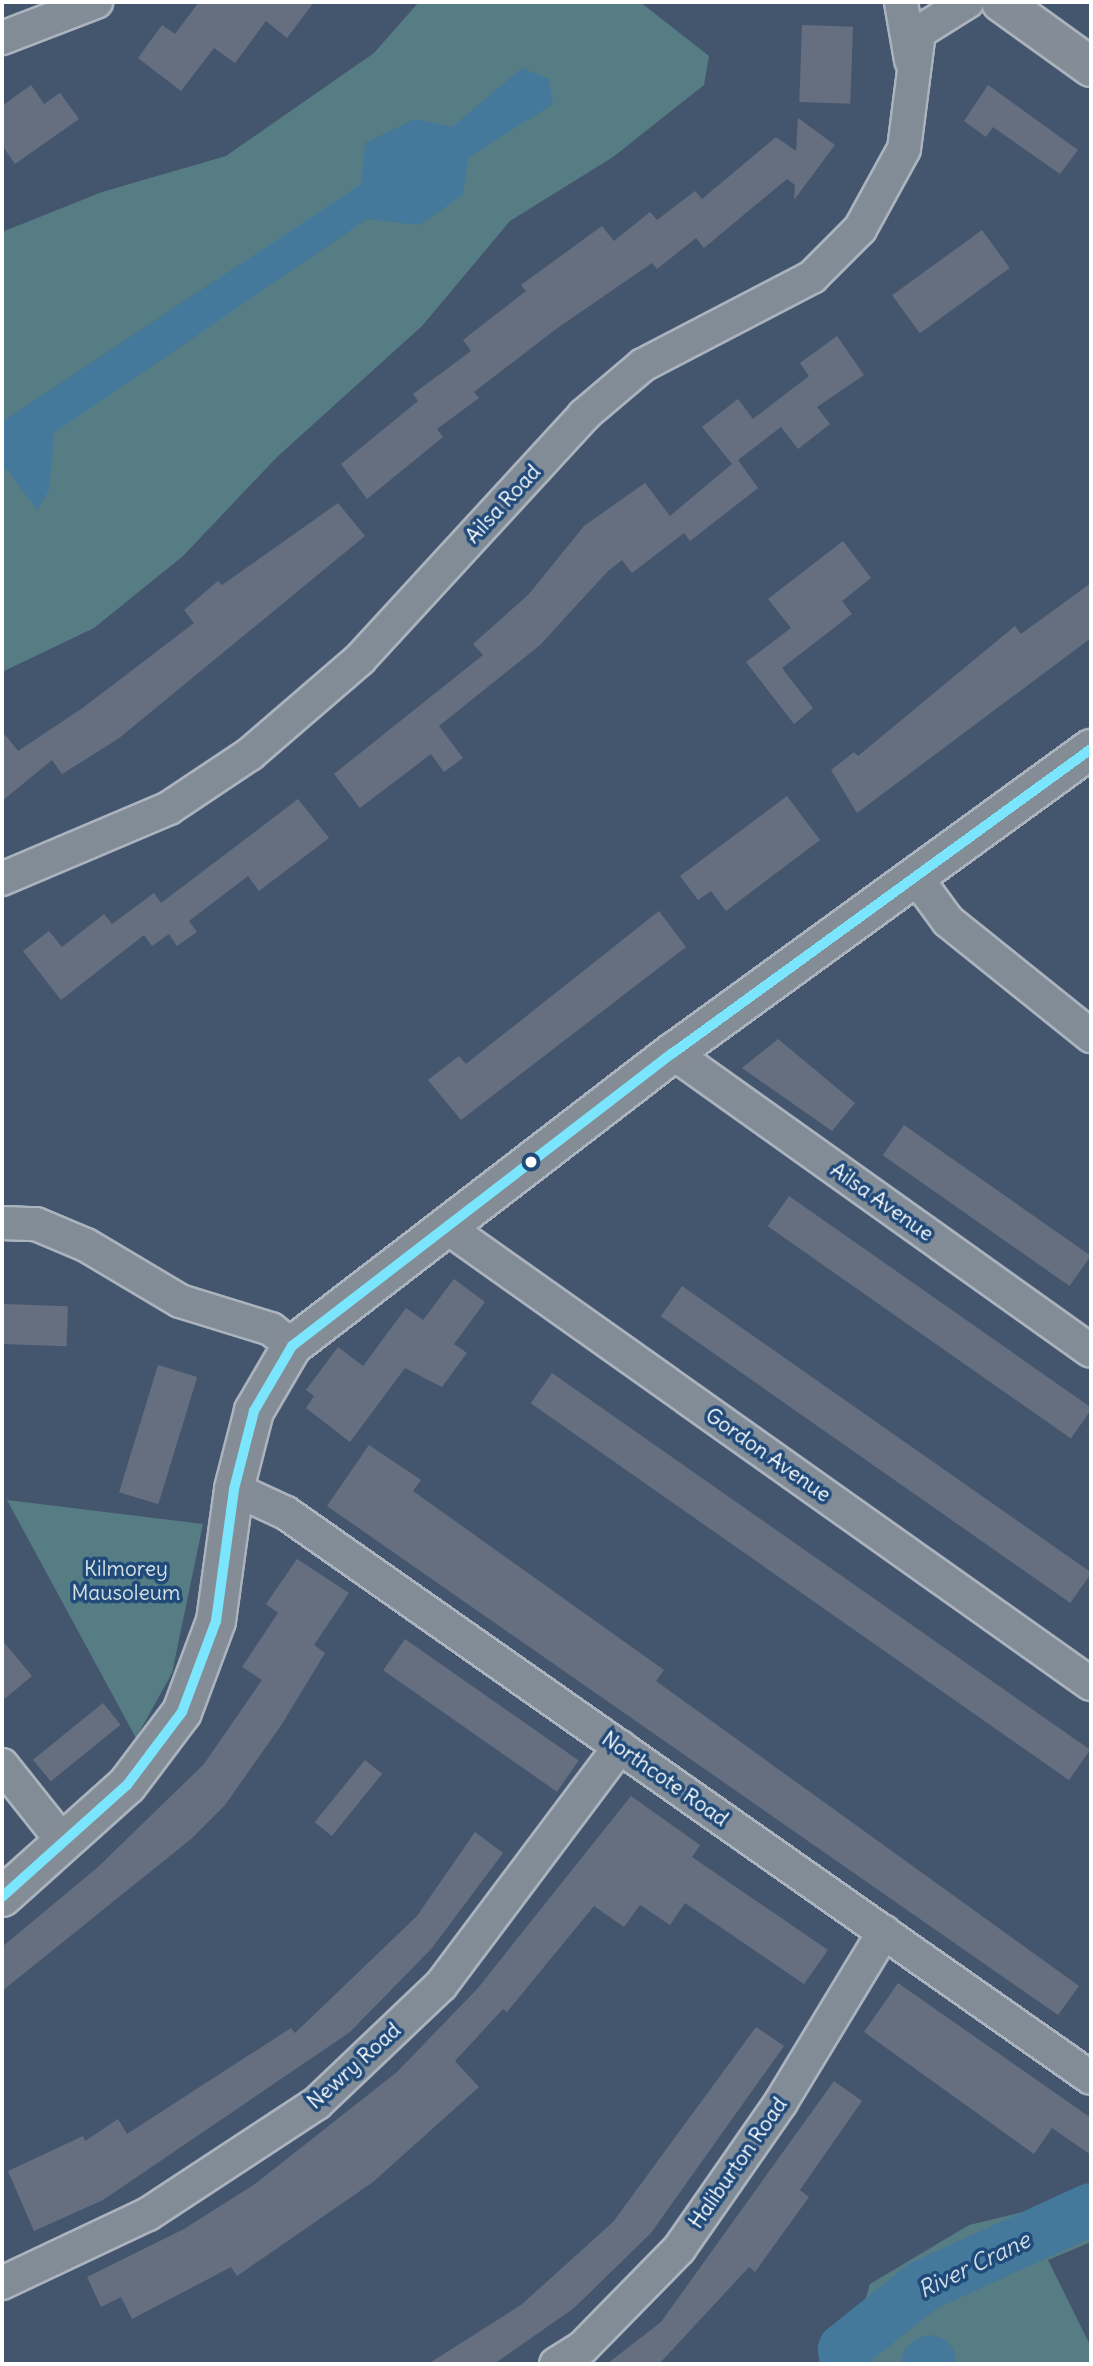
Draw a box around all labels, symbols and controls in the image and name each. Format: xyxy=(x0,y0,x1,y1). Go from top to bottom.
street label: Ailsa Road xyxy=(460,459,546,549)
unlabelled marker xyxy=(524,1155,538,1169)
street label: Ailsa Avenue xyxy=(826,1157,938,1247)
street label: Gordon Avenue xyxy=(701,1403,835,1507)
park label: Kilmorey Mausoleum xyxy=(71,1556,181,1606)
street label: Northcote Road xyxy=(597,1726,733,1832)
street label: Newry Road xyxy=(302,2018,406,2114)
street label: Haliburton Road xyxy=(683,2093,793,2233)
water label: River Crane xyxy=(913,2226,1035,2304)

